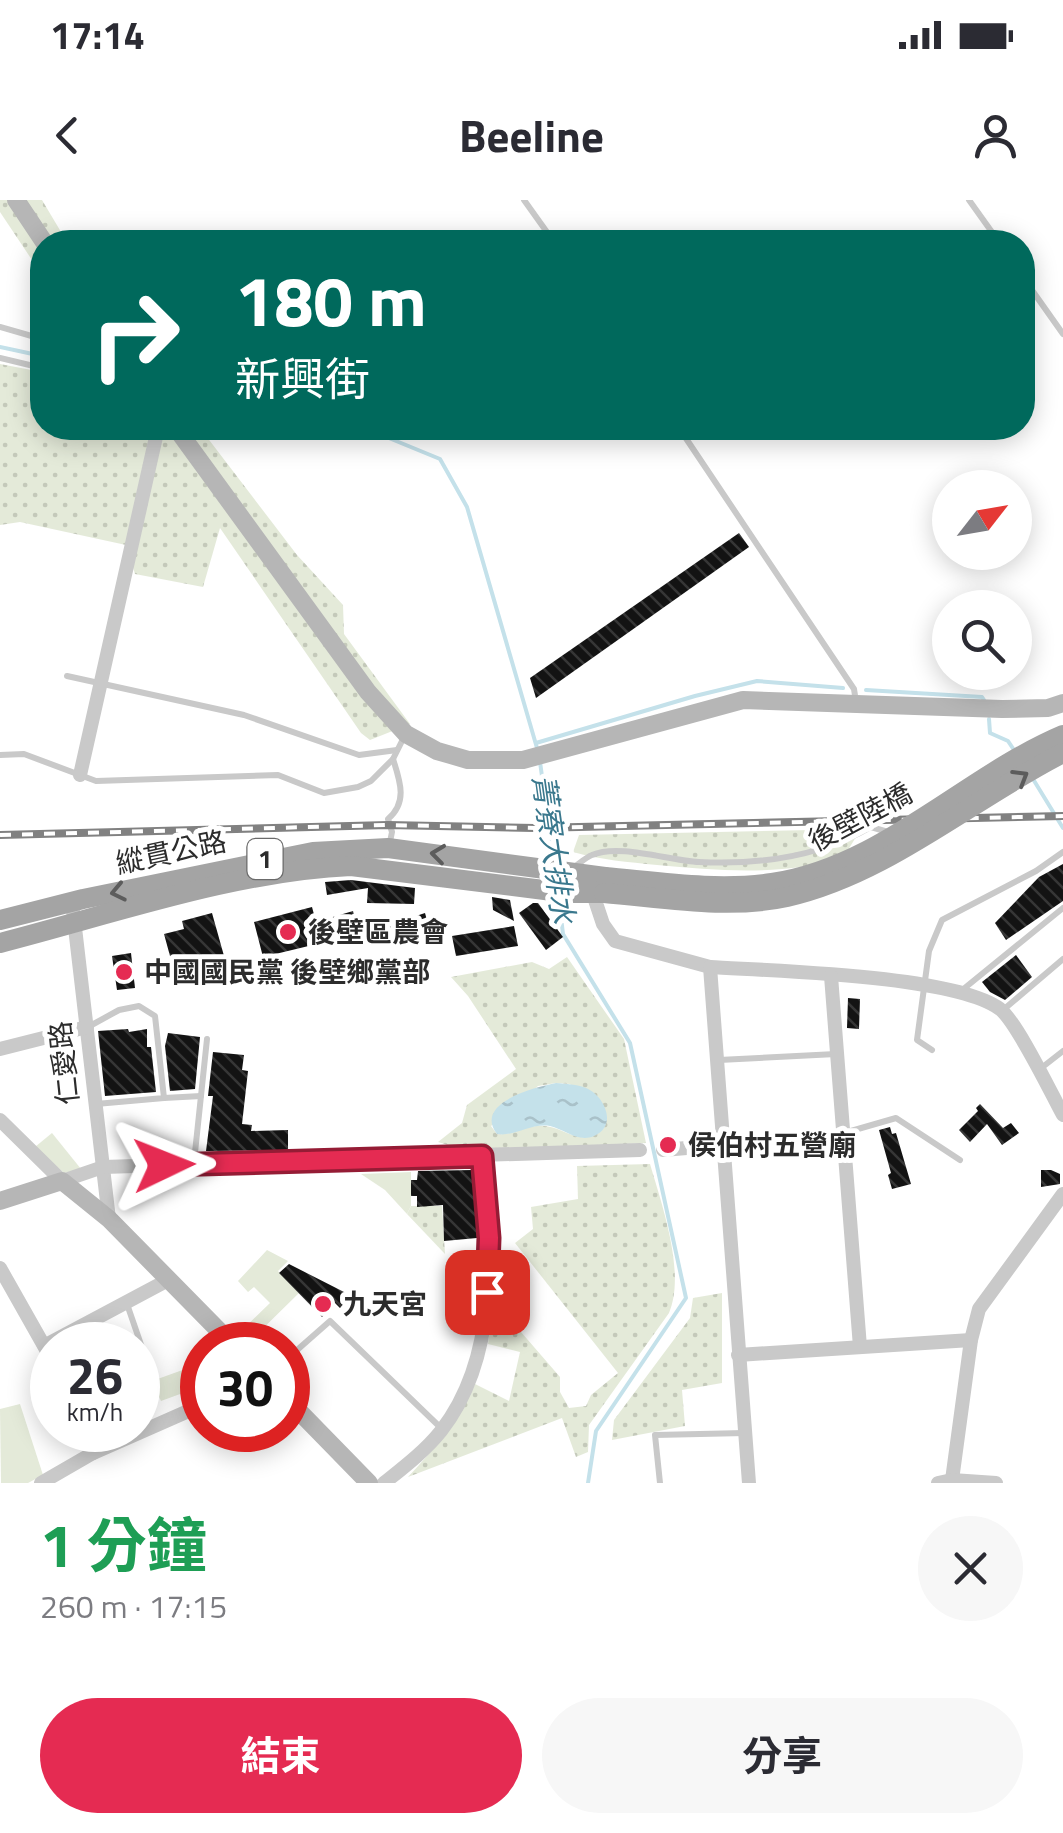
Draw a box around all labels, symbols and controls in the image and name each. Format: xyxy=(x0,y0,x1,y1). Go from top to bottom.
text: 17:14 xyxy=(50,6,145,64)
text: Beeline xyxy=(459,101,604,169)
icon: back xyxy=(40,108,95,163)
icon: person xyxy=(968,108,1023,163)
text: 180 m xyxy=(235,247,427,353)
icon: right xyxy=(70,270,200,400)
text: 新興街 xyxy=(235,344,370,412)
north arrow xyxy=(932,470,1032,570)
map controls xyxy=(932,470,1032,690)
button: search xyxy=(932,590,1032,690)
one-way arrow xyxy=(1010,770,1028,789)
water label: 菁寮大排水 xyxy=(521,771,587,928)
street label: 後壁陸橋 xyxy=(800,771,919,862)
street label: 縱貫公路 xyxy=(112,819,230,884)
road number: 1 xyxy=(248,839,282,879)
one-way arrow xyxy=(430,844,446,865)
one-way arrow xyxy=(110,880,127,901)
place label: 後壁區農會 xyxy=(308,910,448,953)
marker: 後壁區農會 xyxy=(277,921,299,943)
place label: 中國國民黨 後壁鄉黨部 xyxy=(144,950,430,993)
marker: 中國國民黨 後壁鄉黨部 xyxy=(113,961,135,983)
street label: 仁愛路 xyxy=(38,1019,89,1107)
position arrow xyxy=(112,1113,216,1217)
place label: 侯伯村五營廟 xyxy=(688,1123,856,1166)
marker: 侯伯村五營廟 xyxy=(657,1134,679,1156)
pin xyxy=(445,1250,530,1335)
icon: arrive xyxy=(460,1265,515,1320)
place label: 九天宮 xyxy=(343,1282,427,1325)
marker: 九天宮 xyxy=(312,1293,334,1315)
speed limit sign: 30 xyxy=(180,1322,310,1452)
text: 26 xyxy=(67,1337,123,1413)
text: km/h xyxy=(67,1393,123,1431)
text: 1 分鐘 xyxy=(40,1499,207,1590)
button: close xyxy=(918,1516,1023,1621)
text: 260 m · 17:15 xyxy=(40,1582,227,1630)
button: 結束 xyxy=(40,1698,522,1813)
button: 分享 xyxy=(542,1698,1023,1813)

